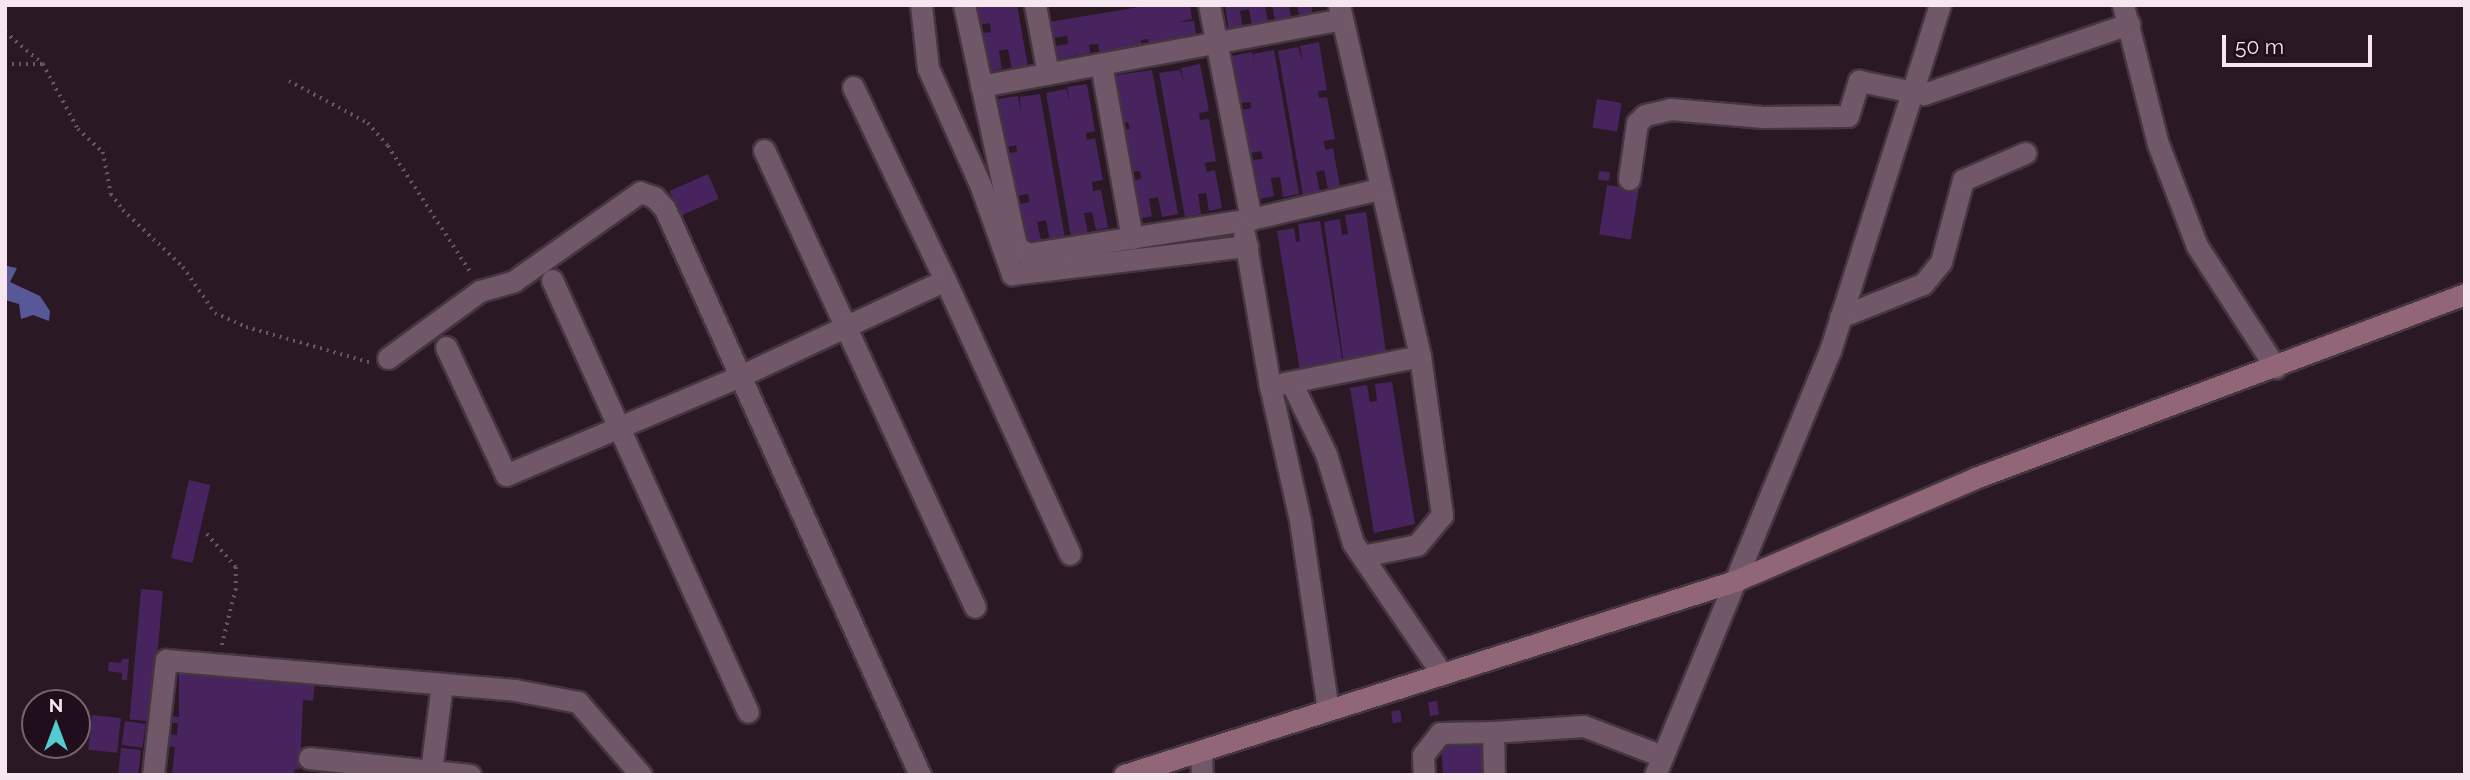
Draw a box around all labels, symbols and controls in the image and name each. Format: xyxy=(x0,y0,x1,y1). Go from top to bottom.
scale bar xyxy=(2225,21,2376,65)
text: 50 m xyxy=(2235,34,2284,59)
north arrow xyxy=(21,689,91,759)
text: N xyxy=(49,694,63,716)

